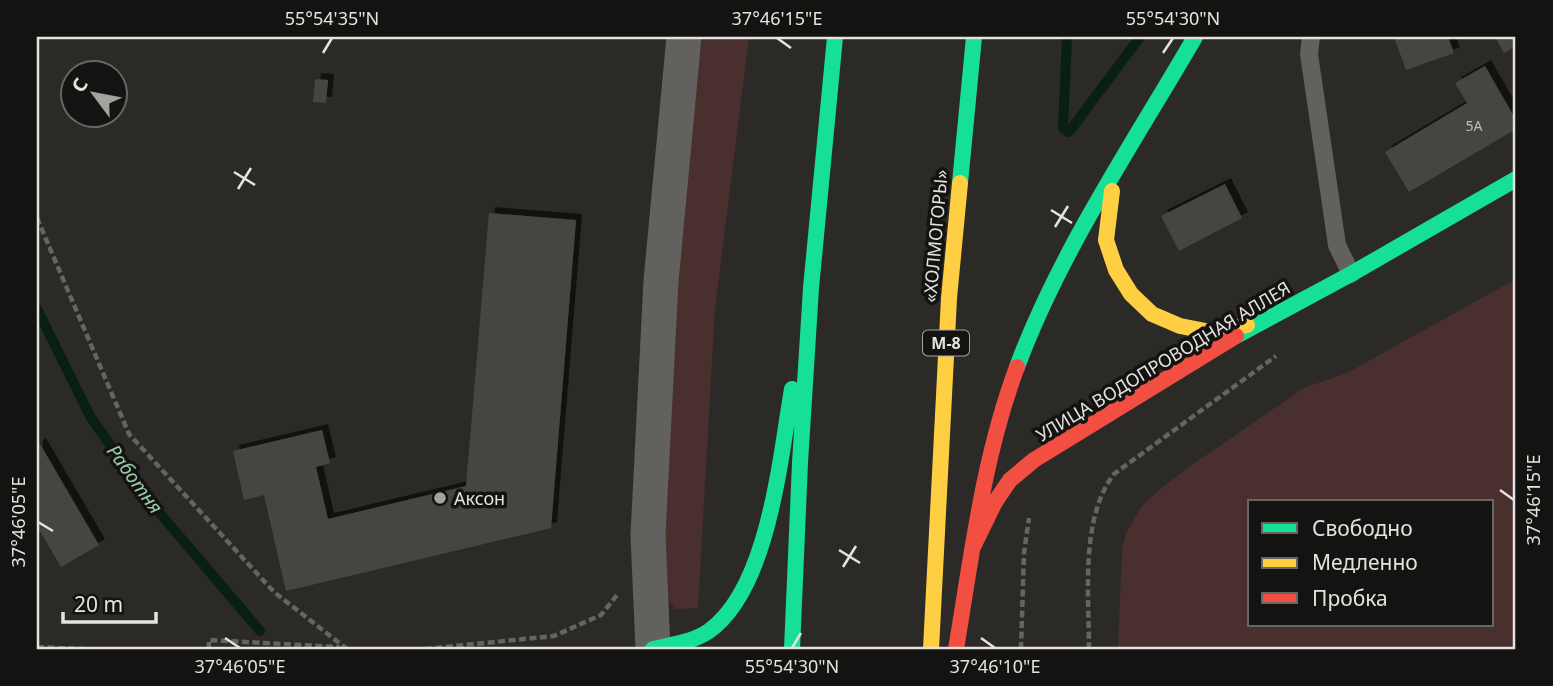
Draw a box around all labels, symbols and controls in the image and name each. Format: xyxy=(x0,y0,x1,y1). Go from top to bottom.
text: 55°54'35"N xyxy=(285,6,379,30)
text: 37°46'15"E xyxy=(732,6,822,30)
text: 55°54'30"N xyxy=(1126,6,1220,30)
north arrow xyxy=(60,60,130,130)
text: С xyxy=(65,73,94,97)
house number: 5А xyxy=(1466,116,1483,135)
street label: «ХОЛМОГОРЫ» xyxy=(917,169,953,303)
street label: УЛИЦА ВОДОПРОВОДНАЯ АЛЛЕЯ xyxy=(1031,275,1295,447)
road number: М-8 xyxy=(923,330,969,356)
water label: Работня xyxy=(101,439,169,519)
text: 37°46'15"E xyxy=(1521,455,1545,545)
text: 37°46'05"E xyxy=(6,477,30,567)
place label: Аксон xyxy=(454,486,505,510)
marker: Аксон xyxy=(432,490,448,506)
legend xyxy=(1248,500,1494,626)
text: Свободно xyxy=(1312,514,1413,542)
text: Медленно xyxy=(1312,548,1418,576)
scale bar xyxy=(63,581,156,625)
text: Пробка xyxy=(1312,584,1388,612)
text: 20 m xyxy=(74,590,123,618)
text: 37°46'05"E xyxy=(195,654,285,678)
text: 55°54'30"N xyxy=(745,654,839,678)
text: 37°46'10"E xyxy=(950,654,1040,678)

